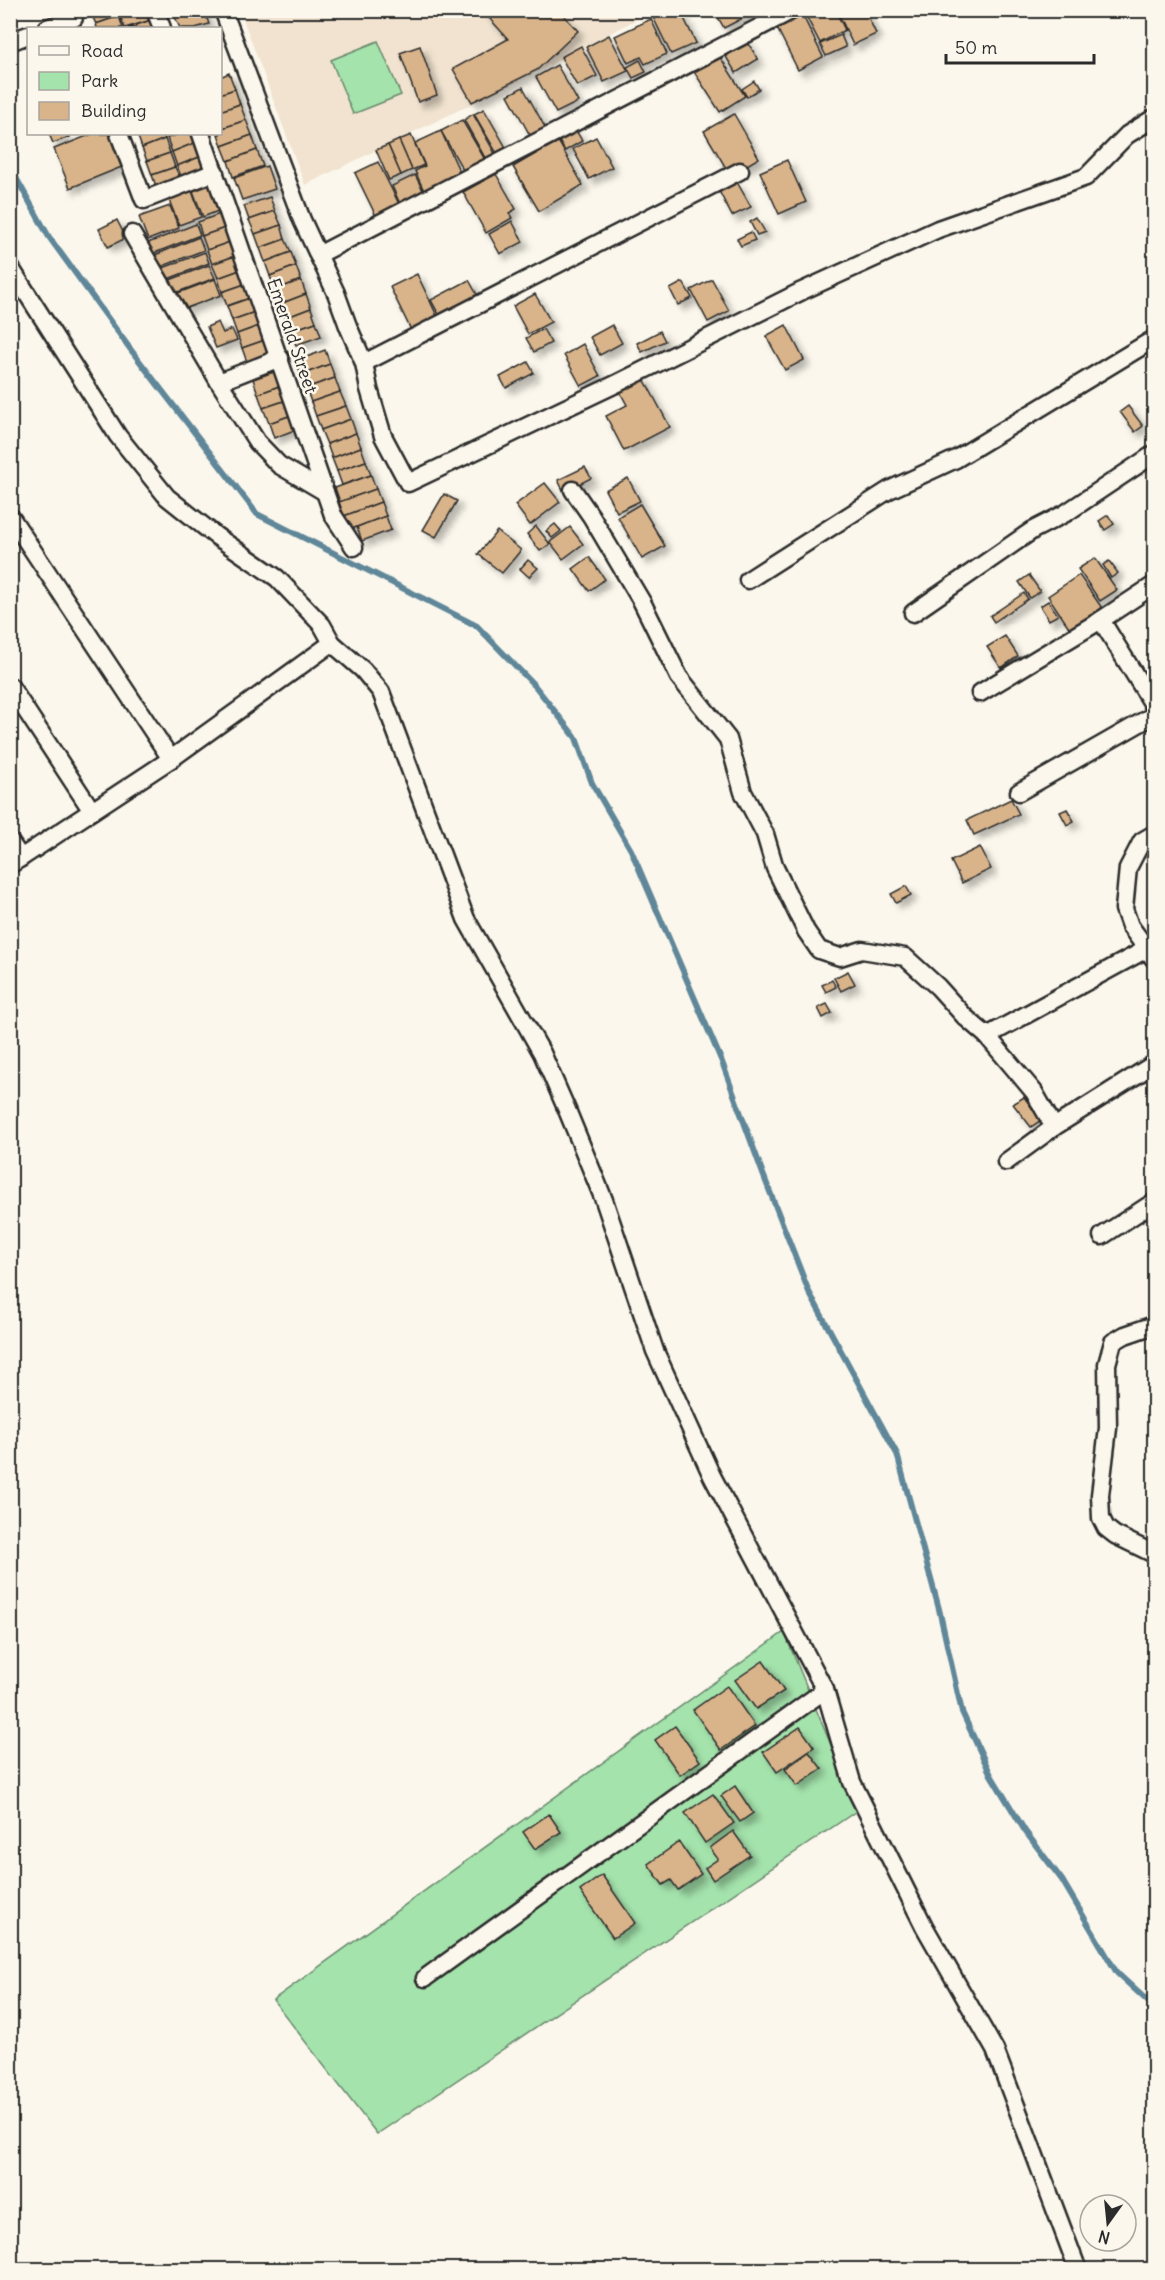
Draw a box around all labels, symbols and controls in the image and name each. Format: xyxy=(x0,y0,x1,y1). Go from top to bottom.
legend xyxy=(27,27,222,135)
scale bar xyxy=(946,27,1094,65)
text: 50 m xyxy=(955,36,997,59)
text: Road xyxy=(81,39,124,62)
text: Park xyxy=(81,69,118,92)
text: Building xyxy=(81,99,146,122)
street label: Emerald Street xyxy=(262,275,323,396)
north arrow xyxy=(1078,2193,1138,2253)
text: N xyxy=(1096,2226,1112,2249)

